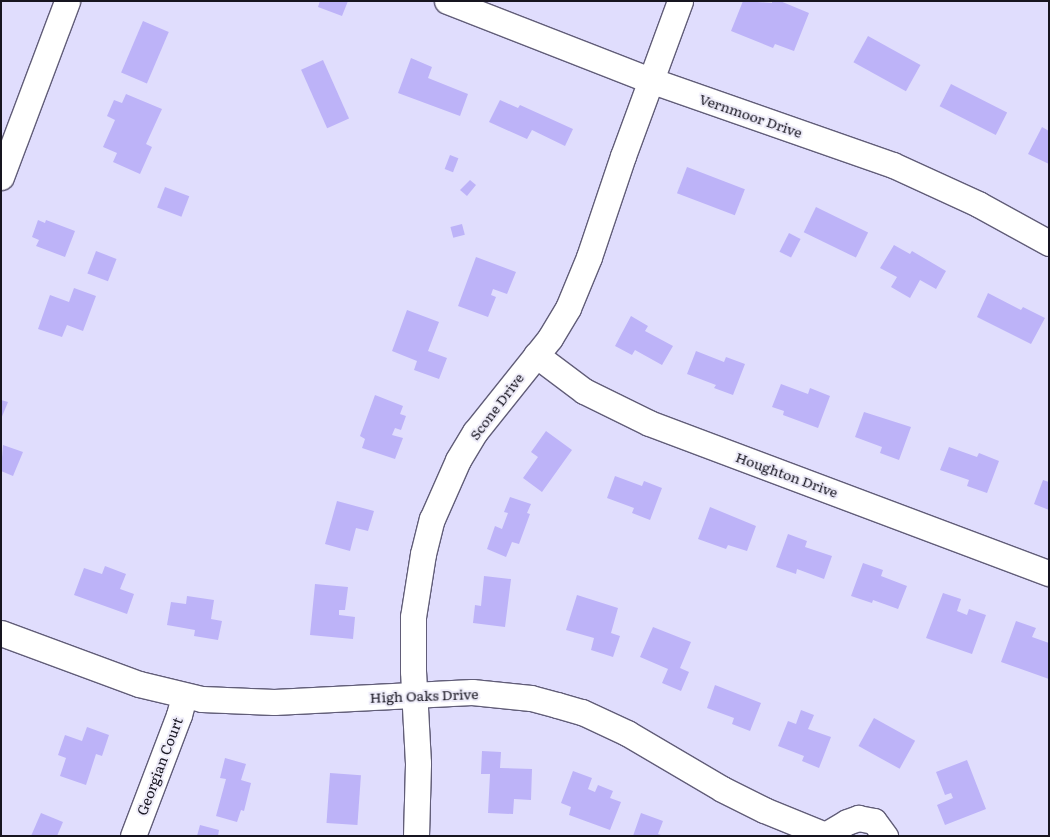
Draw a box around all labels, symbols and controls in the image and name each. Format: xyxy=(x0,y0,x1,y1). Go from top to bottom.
street label: Vernmoor Drive xyxy=(697,90,805,140)
street label: Scone Drive xyxy=(465,369,527,443)
street label: Houghton Drive xyxy=(734,448,840,500)
street label: High Oaks Drive xyxy=(369,685,479,705)
street label: Georgian Court xyxy=(133,715,185,817)

